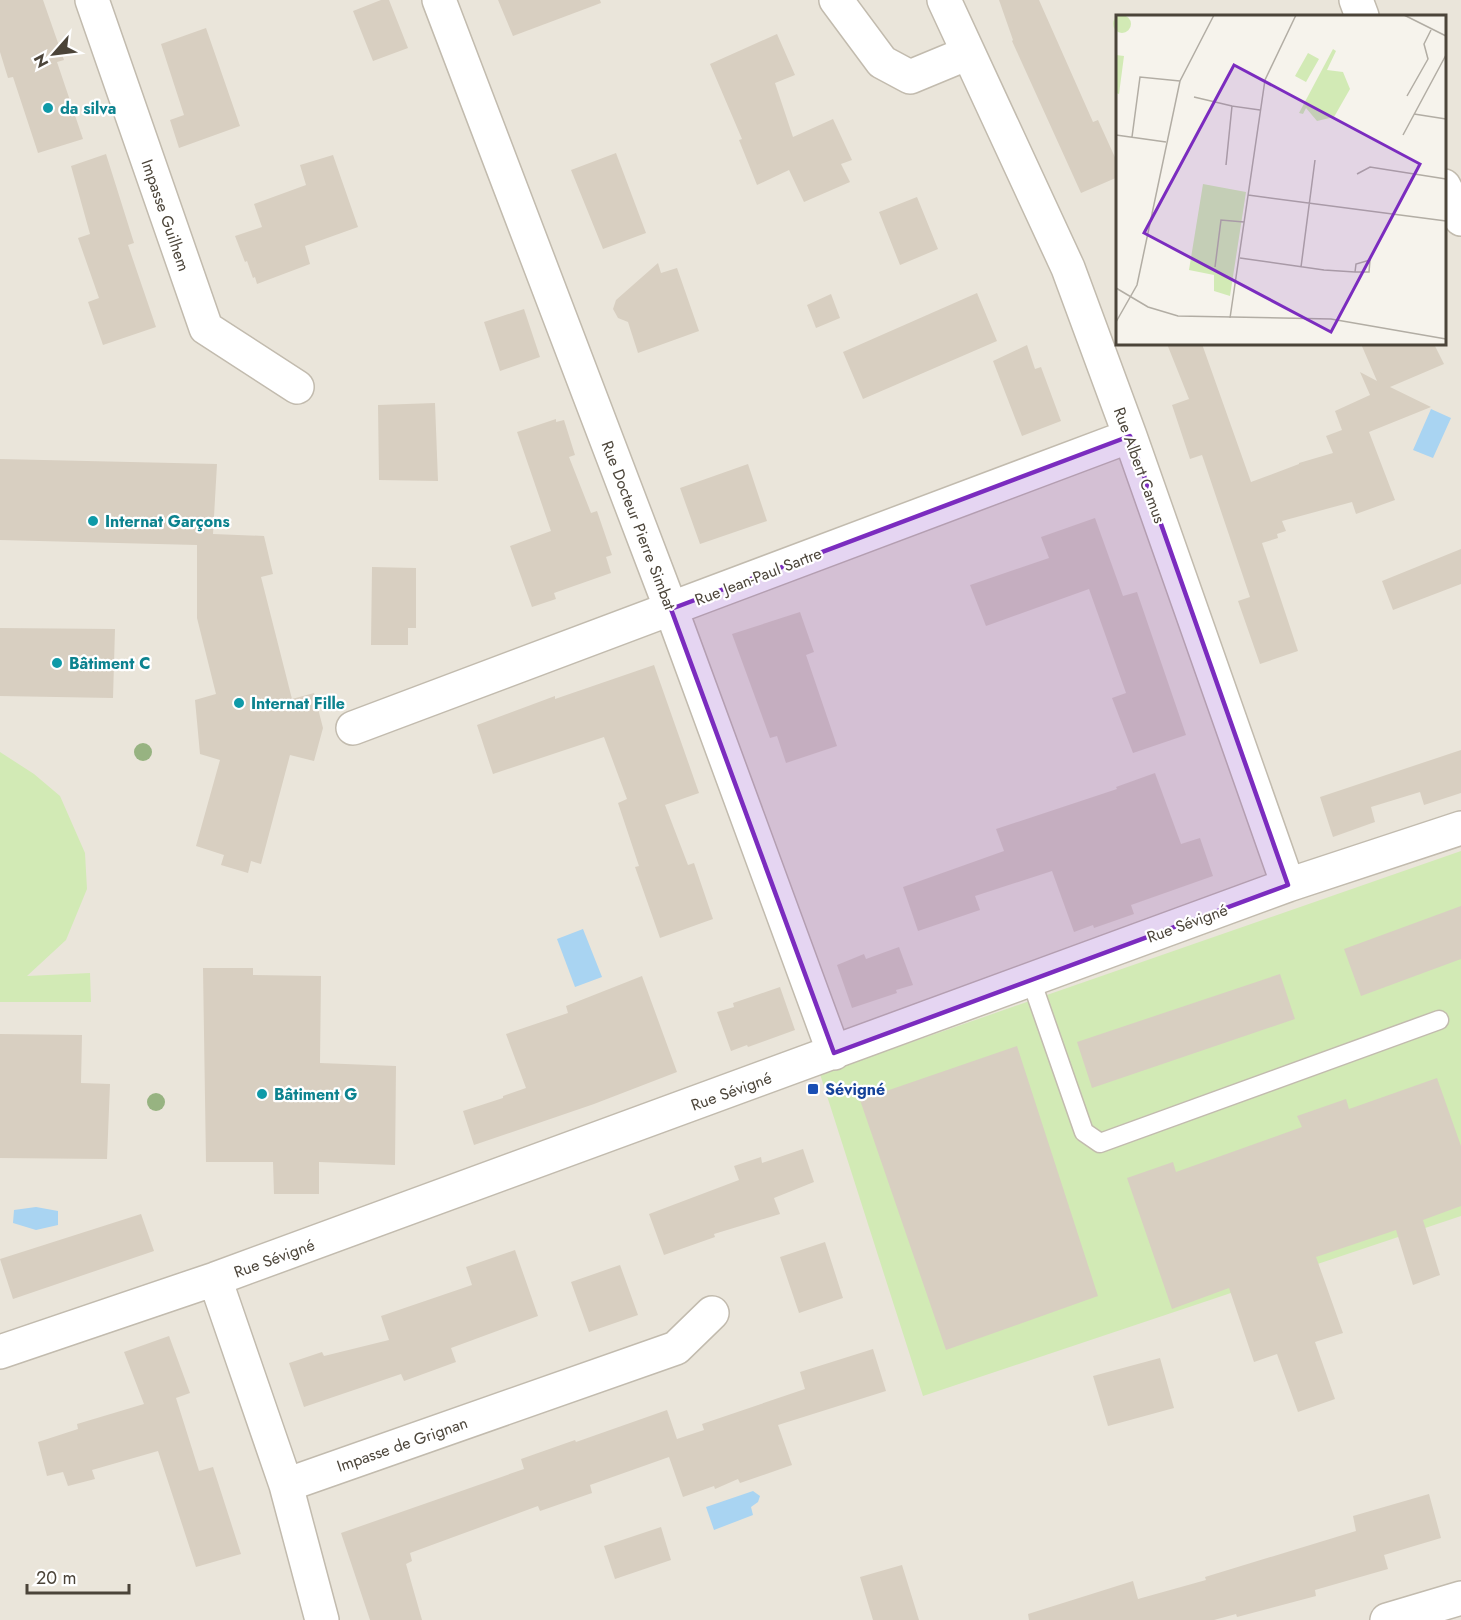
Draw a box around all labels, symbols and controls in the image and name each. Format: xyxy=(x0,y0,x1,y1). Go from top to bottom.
inset map xyxy=(1116,15,1446,345)
north arrow xyxy=(24,24,84,84)
text: N xyxy=(28,50,54,72)
place label: da silva xyxy=(60,97,116,120)
marker: da silva xyxy=(41,101,55,115)
street label: Impasse Guilhem xyxy=(136,156,195,274)
street label: Rue Albert Camus xyxy=(1108,404,1171,526)
street label: Rue Docteur Pierre Simbat xyxy=(596,437,681,613)
place label: Internat Garçons xyxy=(105,510,230,533)
marker: Internat Garçons xyxy=(86,514,100,528)
street label: Rue Jean-Paul Sartre xyxy=(691,542,825,611)
place label: Bâtiment C xyxy=(69,652,150,675)
marker: Bâtiment C xyxy=(50,656,64,670)
place label: Internat Fille xyxy=(251,692,345,715)
marker: Internat Fille xyxy=(232,696,246,710)
street label: Rue Sévigné xyxy=(1144,898,1231,949)
street label: Rue Sévigné xyxy=(688,1066,775,1117)
place label: Sévigné xyxy=(825,1078,885,1101)
marker: Sévigné xyxy=(806,1082,820,1096)
place label: Bâtiment G xyxy=(274,1083,357,1106)
marker: Bâtiment G xyxy=(255,1087,269,1101)
street label: Rue Sévigné xyxy=(231,1233,318,1284)
street label: Impasse de Grignan xyxy=(334,1411,471,1478)
scale bar xyxy=(27,1557,129,1595)
text: 20 m xyxy=(36,1565,76,1591)

